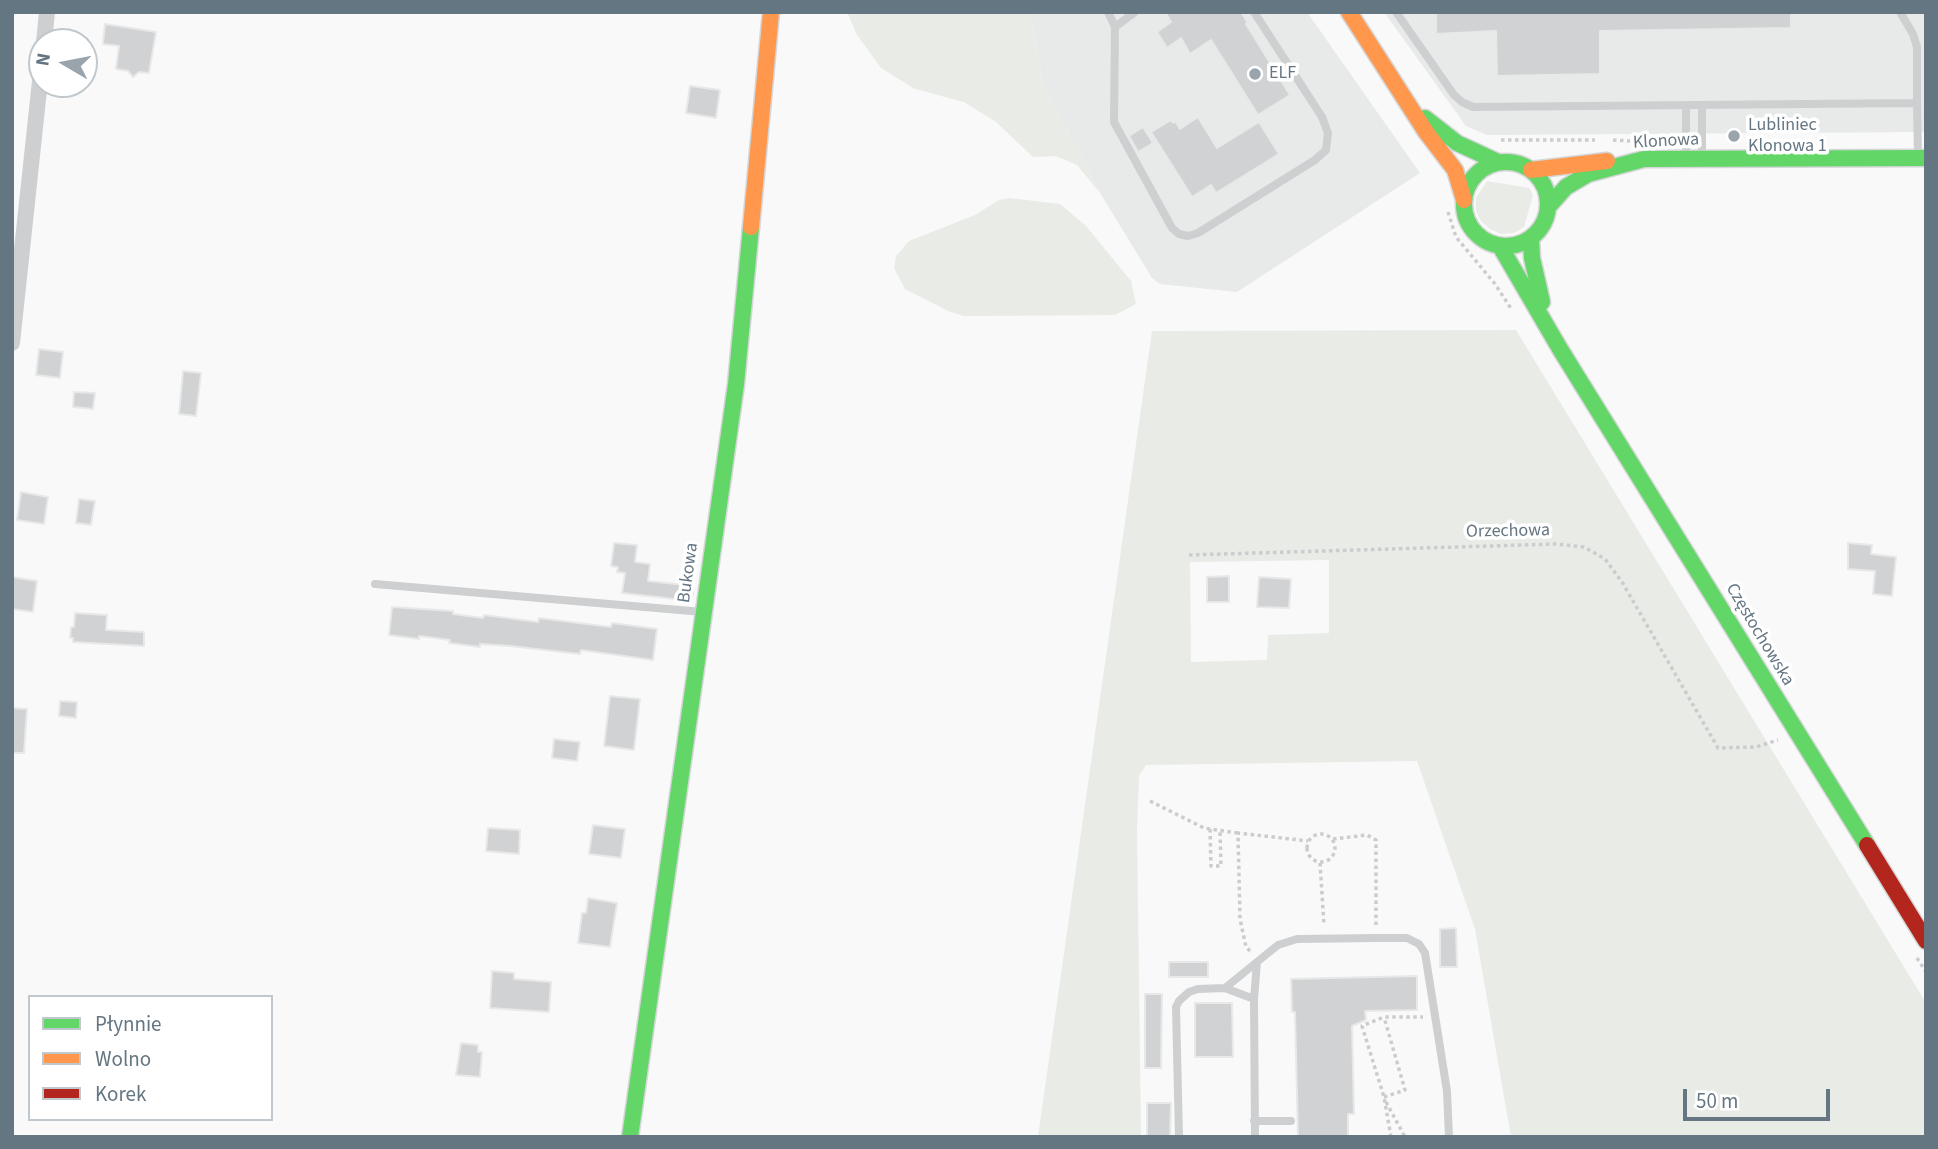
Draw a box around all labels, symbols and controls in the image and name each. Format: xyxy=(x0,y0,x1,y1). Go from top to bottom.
north arrow xyxy=(28,28,98,98)
text: N xyxy=(29,51,58,68)
place label: ELF xyxy=(1269,63,1296,85)
marker: ELF xyxy=(1247,66,1263,82)
place label: Lubliniec Klonowa 1 xyxy=(1748,115,1827,158)
marker: Lubliniec Klonowa 1 xyxy=(1726,128,1742,144)
street label: Klonowa xyxy=(1632,129,1700,155)
street label: Orzechowa xyxy=(1466,520,1550,544)
street label: Bukowa xyxy=(674,542,704,604)
street label: Częstochowska xyxy=(1720,580,1798,690)
legend xyxy=(28,995,273,1121)
text: Płynnie xyxy=(95,1009,162,1039)
text: Wolno xyxy=(95,1044,151,1074)
scale bar xyxy=(1686,1076,1833,1120)
text: Korek xyxy=(95,1079,146,1109)
text: 50 m xyxy=(1696,1086,1738,1116)

